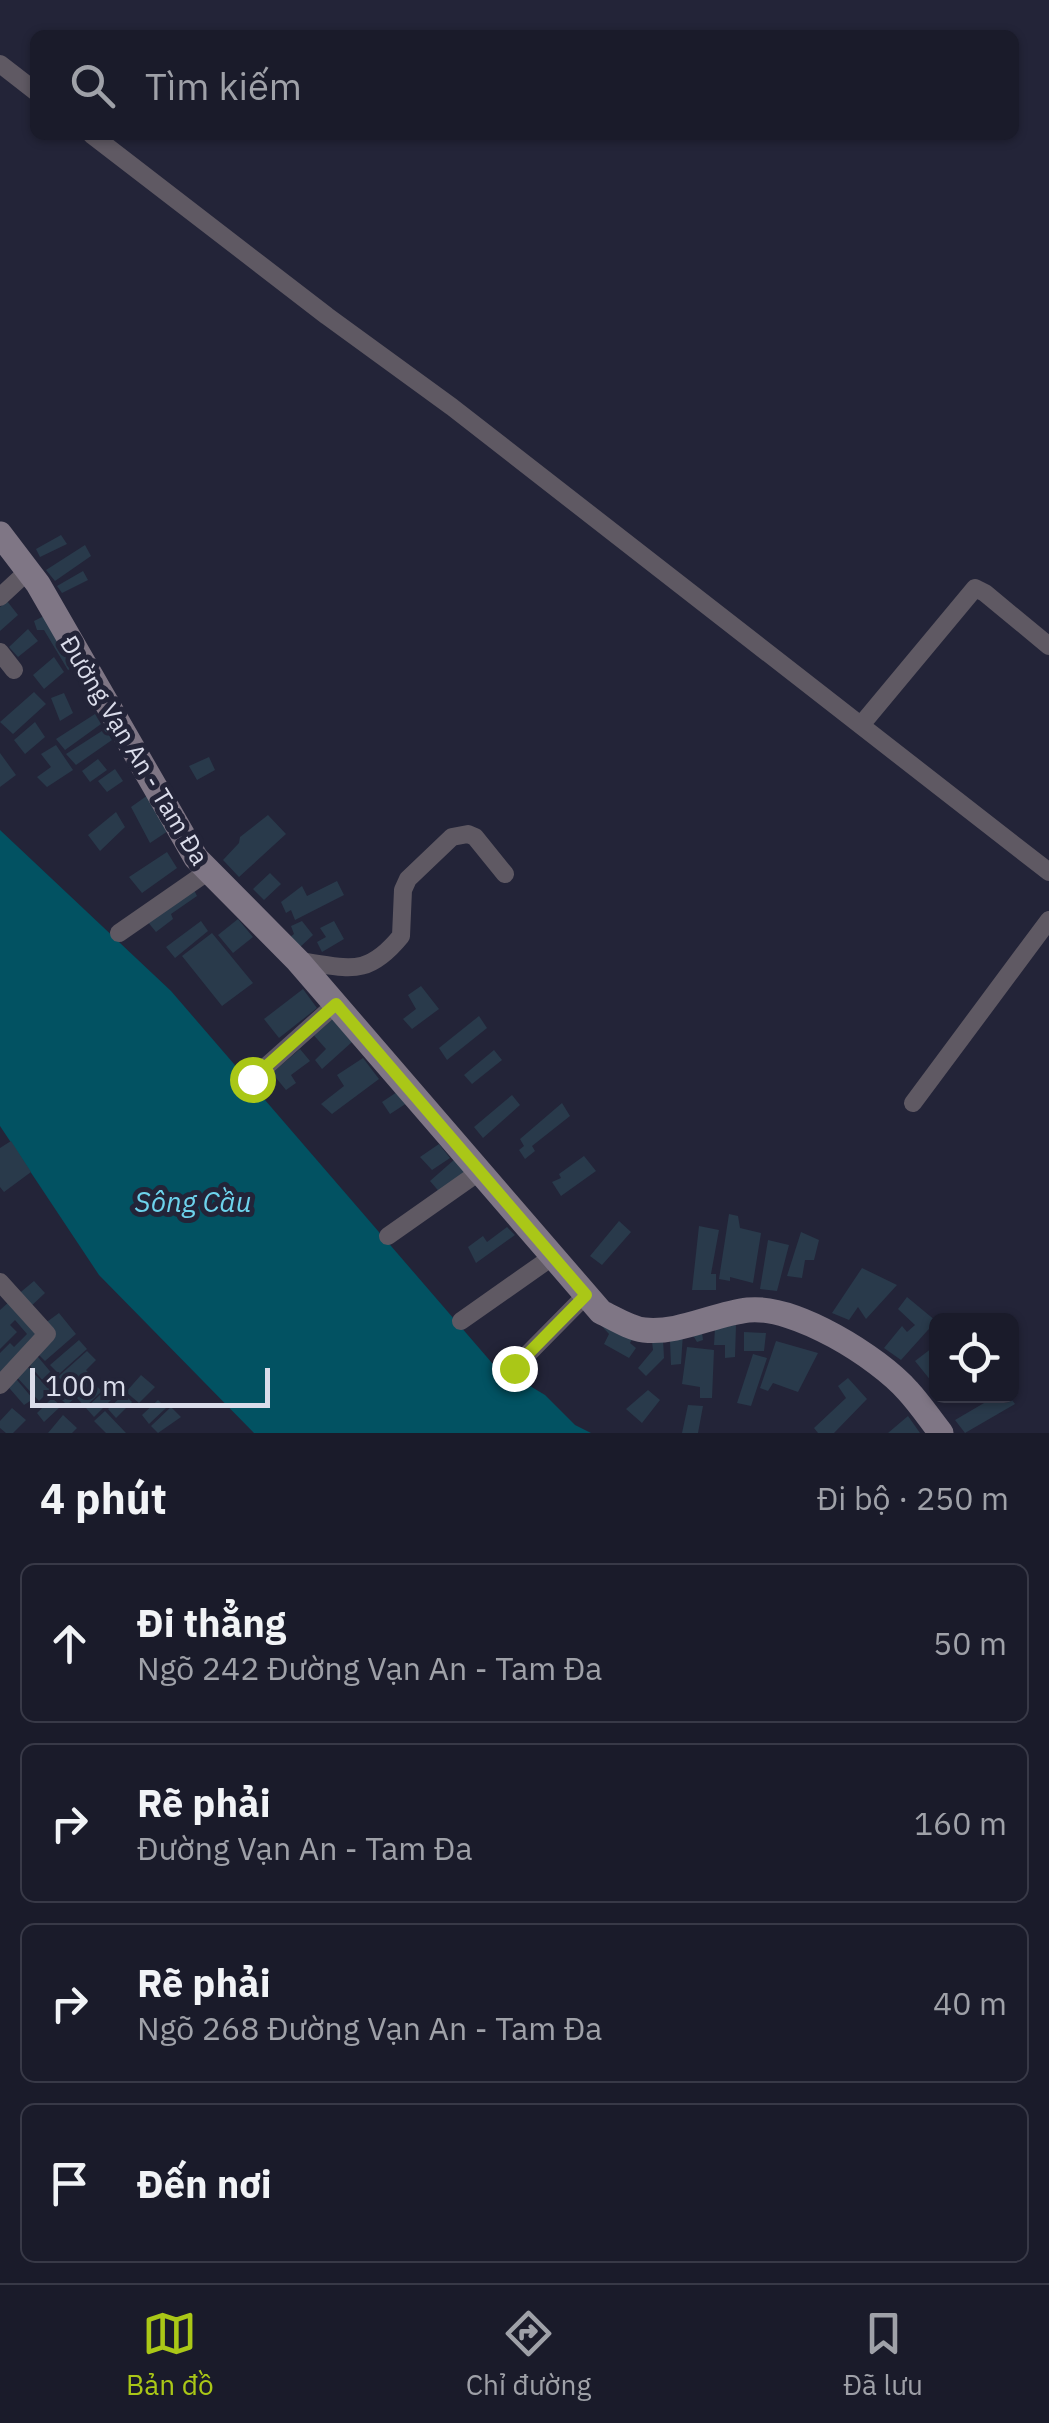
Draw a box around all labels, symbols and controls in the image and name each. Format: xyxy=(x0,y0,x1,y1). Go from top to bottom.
search box xyxy=(30,30,1019,140)
icon: search xyxy=(65,58,120,113)
text: Tìm kiếm xyxy=(145,61,302,110)
street label: Đường Vạn An - Tam Đa xyxy=(53,629,217,871)
route start xyxy=(230,1057,276,1103)
water label: Sông Cầu xyxy=(135,1183,251,1220)
map controls xyxy=(929,1313,1019,1403)
button: locate xyxy=(929,1313,1019,1403)
route end xyxy=(492,1346,538,1392)
scale bar xyxy=(30,1363,270,1408)
text: 100 m xyxy=(45,1367,126,1404)
text: 4 phút xyxy=(40,1471,167,1526)
text: Đi bộ · 250 m xyxy=(817,1477,1009,1519)
text: Đi thẳng xyxy=(137,1598,286,1647)
icon: ahead xyxy=(42,1616,97,1671)
text: 50 m xyxy=(933,1622,1007,1664)
text: Ngõ 242 Đường Vạn An - Tam Đa xyxy=(137,1647,602,1689)
text: Rẽ phải xyxy=(137,1778,271,1827)
icon: right xyxy=(42,1796,97,1851)
text: 160 m xyxy=(914,1802,1007,1844)
text: Đường Vạn An - Tam Đa xyxy=(137,1827,473,1869)
text: Rẽ phải xyxy=(137,1958,271,2007)
icon: right xyxy=(42,1976,97,2031)
text: 40 m xyxy=(933,1982,1007,2024)
text: Ngõ 268 Đường Vạn An - Tam Đa xyxy=(137,2007,602,2049)
icon: arrive xyxy=(42,2156,97,2211)
text: Đến nơi xyxy=(137,2159,272,2208)
tab: Bản đồ xyxy=(126,2306,214,2403)
tab: Chỉ đường xyxy=(466,2306,591,2403)
tab: Đã lưu xyxy=(843,2306,923,2403)

